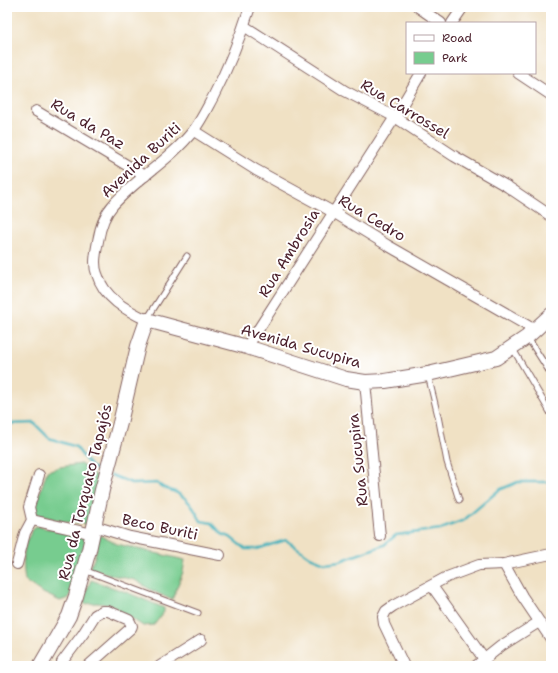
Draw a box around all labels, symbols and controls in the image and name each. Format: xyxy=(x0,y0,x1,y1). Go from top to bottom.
legend xyxy=(406,22,536,74)
text: Road xyxy=(442,30,473,46)
text: Park xyxy=(442,50,468,66)
street label: Rua Carrossel xyxy=(357,75,453,144)
street label: Rua da Paz xyxy=(47,94,129,154)
street label: Avenida Buriti xyxy=(97,118,185,202)
street label: Rua Cedro xyxy=(335,190,409,246)
street label: Rua Ambrosia xyxy=(254,204,325,301)
street label: Avenida Sucupira xyxy=(239,319,364,373)
street label: Rua da Torquato Tapajós xyxy=(53,402,117,582)
street label: Rua Sucupira xyxy=(343,412,373,507)
street label: Beco Buriti xyxy=(120,509,200,545)

